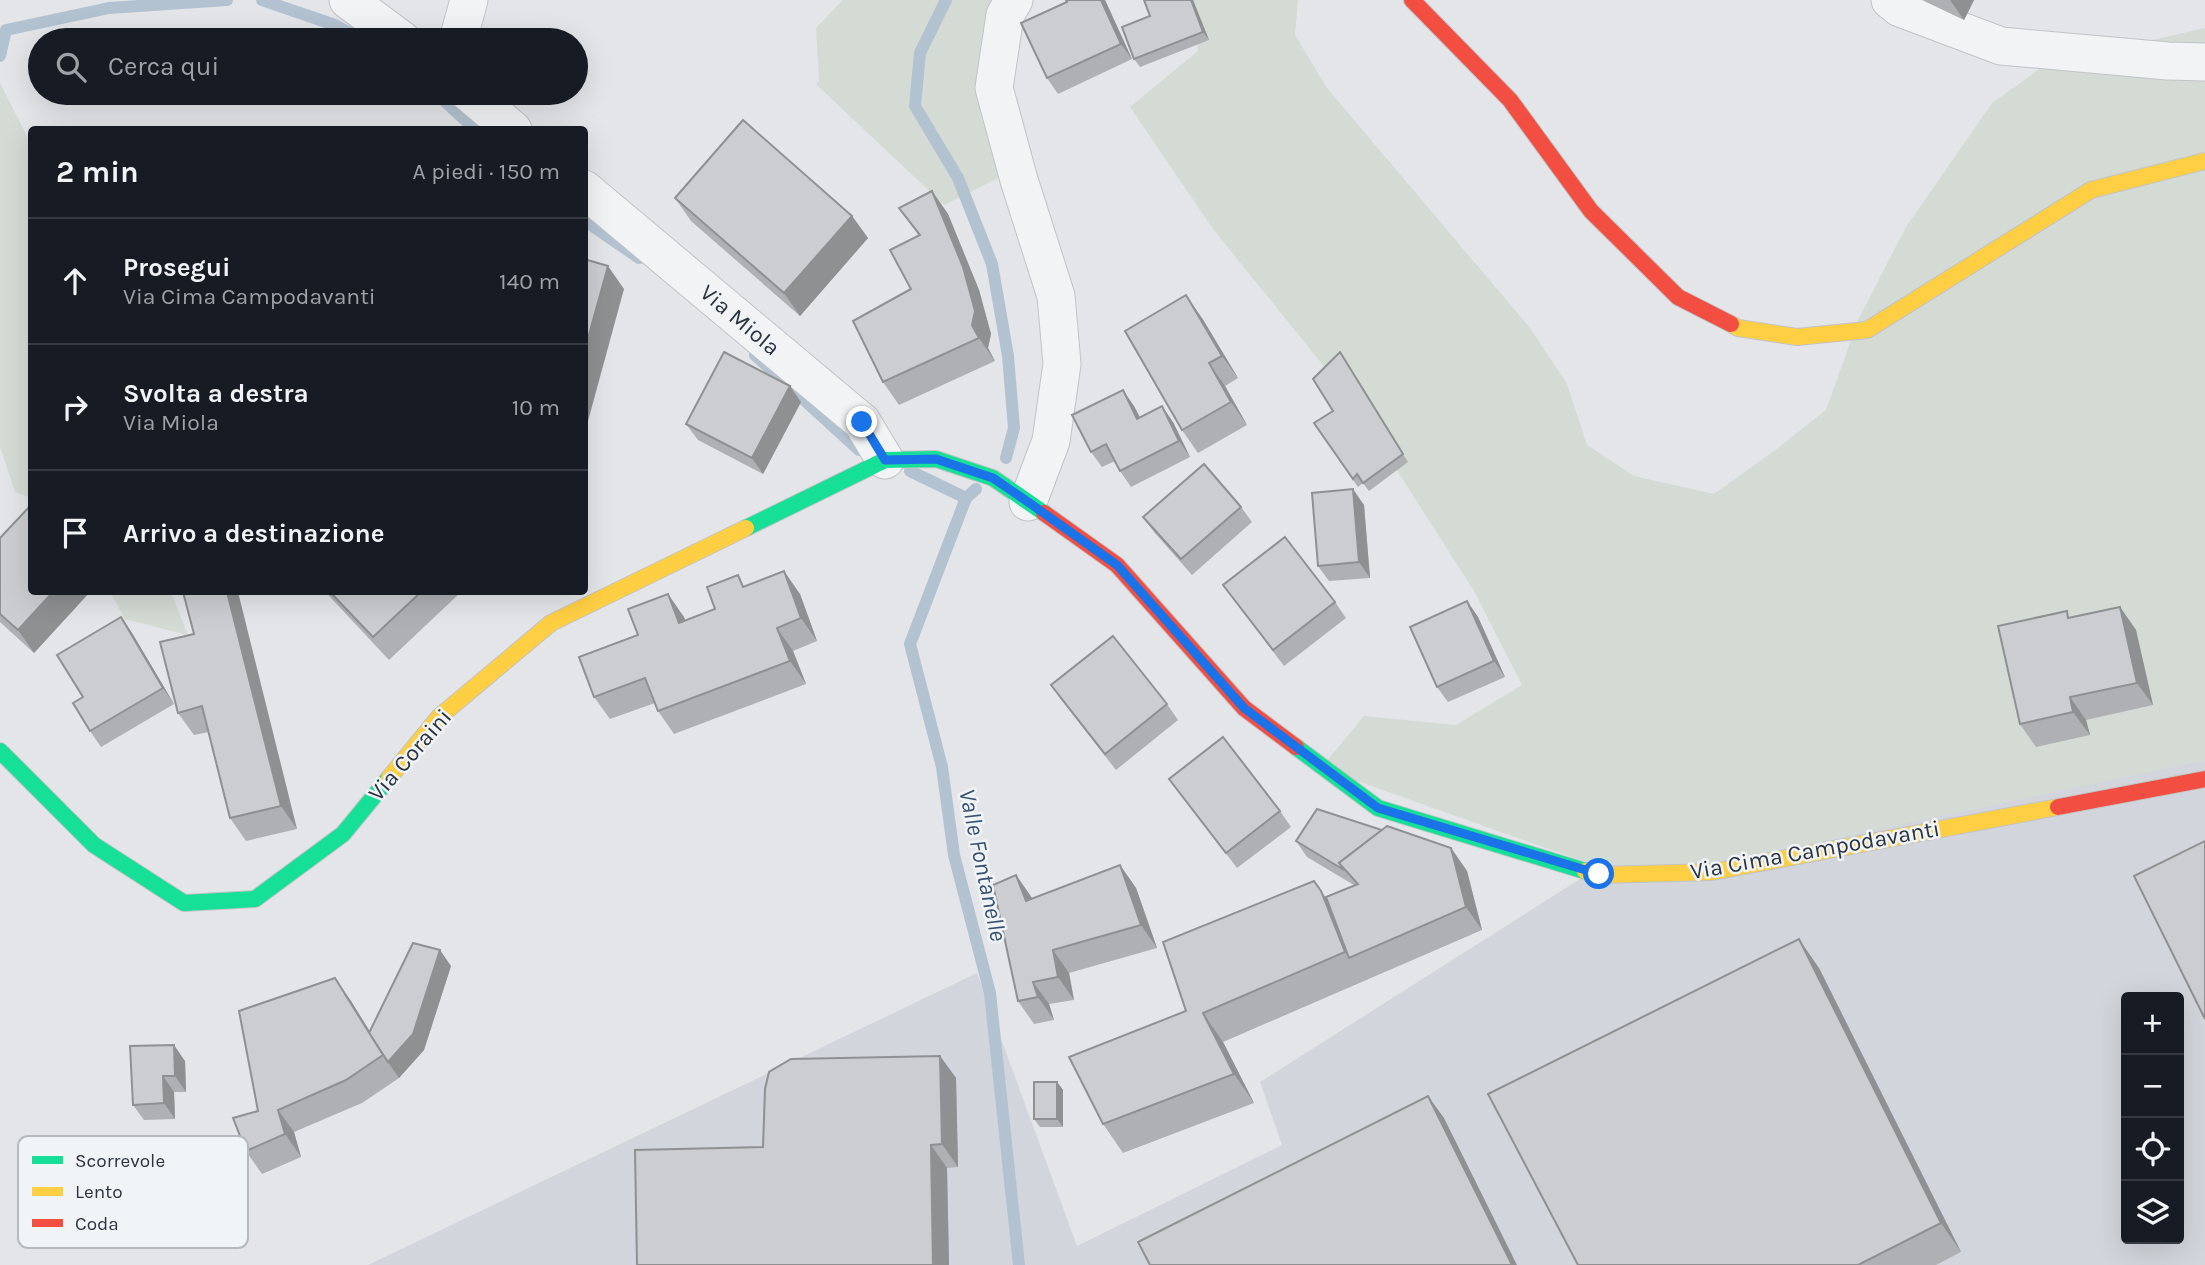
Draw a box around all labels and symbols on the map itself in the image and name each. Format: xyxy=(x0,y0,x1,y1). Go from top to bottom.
street label: Via Miola xyxy=(695,279,785,361)
route end xyxy=(846,406,877,437)
street label: Via Coraini xyxy=(363,703,457,807)
water label: Valle Fontanelle xyxy=(953,786,1013,944)
street label: Via Cima Campodavanti xyxy=(1688,815,1942,885)
route start xyxy=(1583,858,1614,889)
legend xyxy=(18,1136,248,1248)
text: Scorrevole xyxy=(75,1150,165,1172)
text: Lento xyxy=(75,1181,123,1203)
text: Coda xyxy=(75,1213,119,1235)

